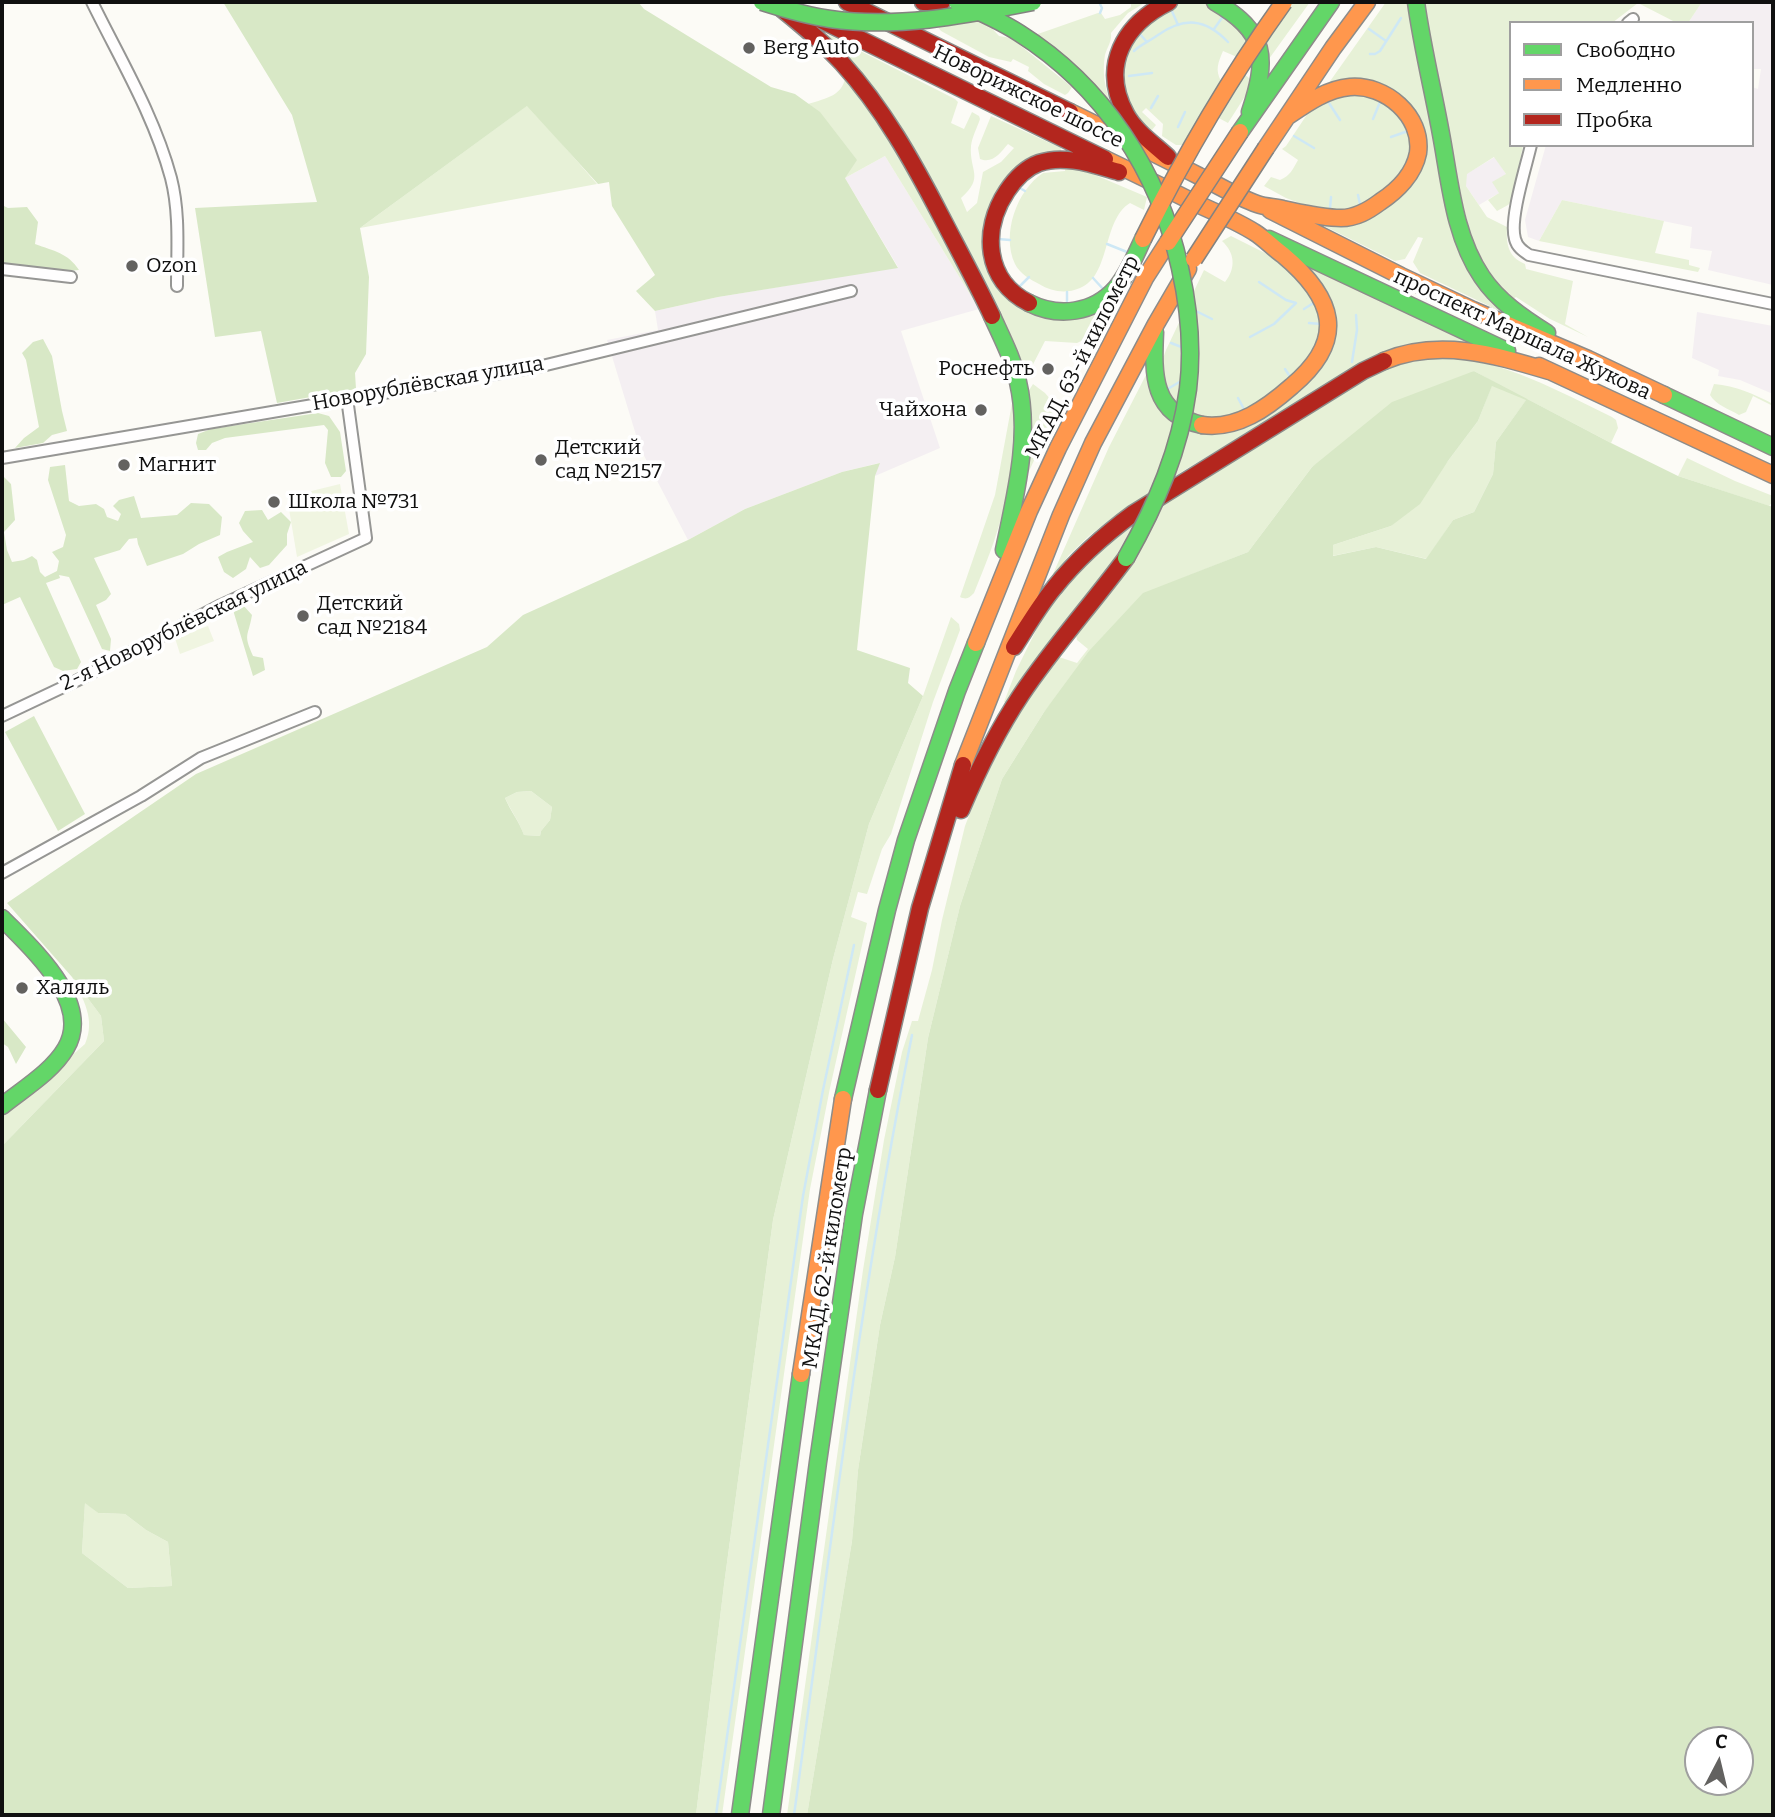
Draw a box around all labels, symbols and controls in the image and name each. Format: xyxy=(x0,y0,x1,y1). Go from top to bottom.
legend xyxy=(1509,21,1754,147)
place label: Berg Auto xyxy=(763,35,859,61)
text: Свободно xyxy=(1576,37,1676,63)
marker: Berg Auto xyxy=(741,40,757,56)
street label: Новорижское шоссе xyxy=(929,40,1127,154)
text: Медленно xyxy=(1576,72,1682,98)
text: Пробка xyxy=(1576,107,1653,133)
street label: МКАД, 63-й километр xyxy=(1021,251,1145,463)
place label: Ozon xyxy=(146,253,197,279)
marker: Ozon xyxy=(124,258,140,274)
street label: проспект Маршала Жукова xyxy=(1389,264,1655,406)
street label: Новорублёвская улица xyxy=(310,351,546,417)
place label: Роснефть xyxy=(938,356,1034,382)
marker: Роснефть xyxy=(1040,361,1056,377)
place label: Чайхона xyxy=(879,397,967,423)
marker: Чайхона xyxy=(973,402,989,418)
place label: Детский сад №2157 xyxy=(555,435,662,485)
place label: Магнит xyxy=(138,452,216,478)
marker: Детский сад №2157 xyxy=(533,452,549,468)
marker: Магнит xyxy=(116,457,132,473)
place label: Школа №731 xyxy=(288,489,418,515)
marker: Школа №731 xyxy=(266,494,282,510)
street label: 2-я Новорублёвская улица xyxy=(57,555,311,697)
place label: Детский сад №2184 xyxy=(317,591,427,641)
marker: Детский сад №2184 xyxy=(295,608,311,624)
place label: Халяль xyxy=(36,975,109,1001)
marker: Халяль xyxy=(14,980,30,996)
street label: МКАД, 62-й километр xyxy=(798,1146,858,1370)
north arrow xyxy=(1684,1726,1754,1796)
text: С xyxy=(1714,1729,1729,1754)

